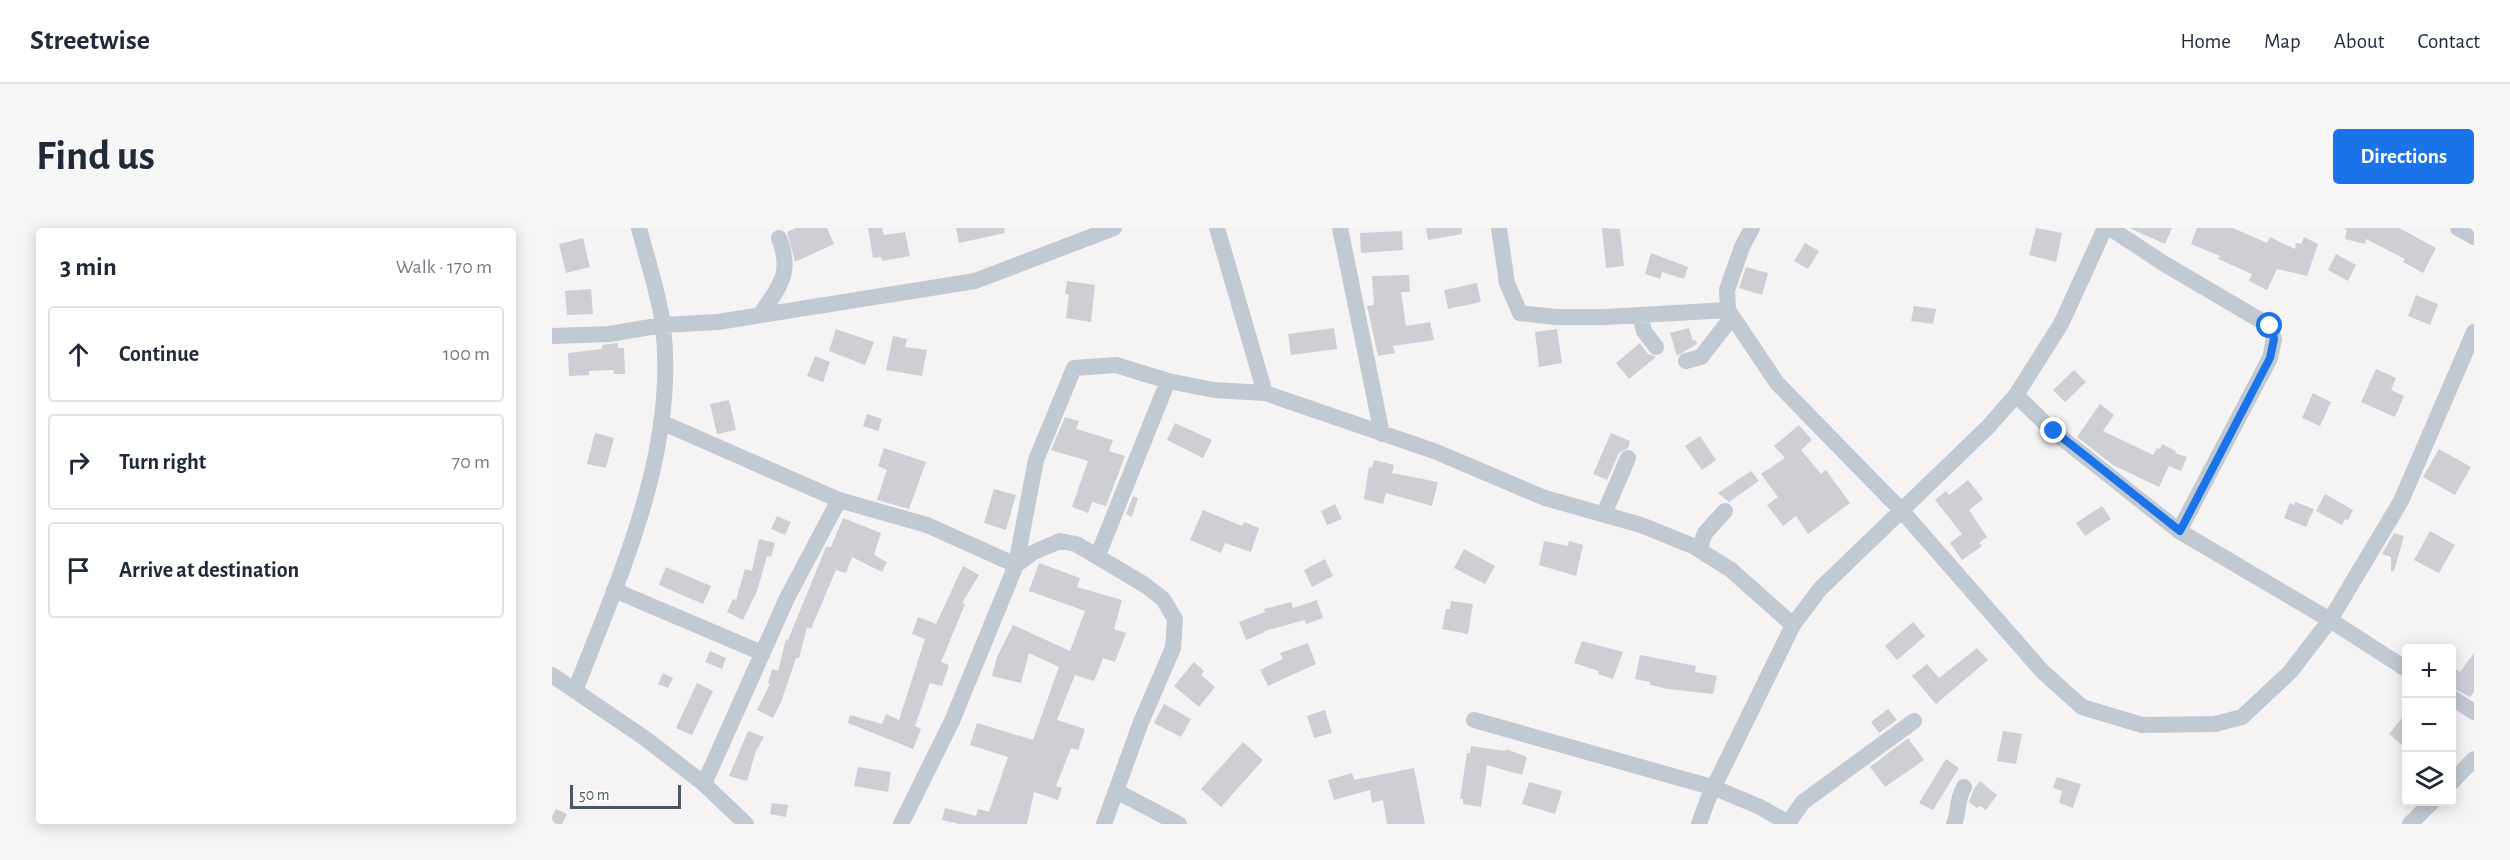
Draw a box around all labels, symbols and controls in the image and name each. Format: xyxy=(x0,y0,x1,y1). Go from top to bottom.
text: Streetwise xyxy=(30,27,150,55)
text: Home xyxy=(2180,31,2231,52)
text: Map xyxy=(2264,31,2301,52)
text: About xyxy=(2334,31,2384,52)
text: Contact xyxy=(2417,31,2480,52)
button: Directions xyxy=(2333,129,2474,184)
text: Find us xyxy=(36,135,155,177)
text: 3 min xyxy=(60,254,117,280)
text: Walk · 170 m xyxy=(396,257,492,277)
route start xyxy=(2256,312,2282,338)
icon: ahead xyxy=(62,338,95,371)
text: Continue xyxy=(119,343,199,365)
text: 100 m xyxy=(443,344,490,364)
route end xyxy=(2040,417,2066,443)
icon: right xyxy=(62,446,95,479)
text: Turn right xyxy=(119,451,206,473)
text: 70 m xyxy=(452,452,490,472)
icon: arrive xyxy=(62,554,95,587)
text: Arrive at destination xyxy=(119,559,299,581)
map controls xyxy=(2402,644,2456,806)
button: + xyxy=(2402,644,2456,698)
button: − xyxy=(2402,698,2456,752)
button: layers xyxy=(2402,752,2456,806)
scale bar xyxy=(570,782,681,810)
text: 50 m xyxy=(579,787,610,803)

